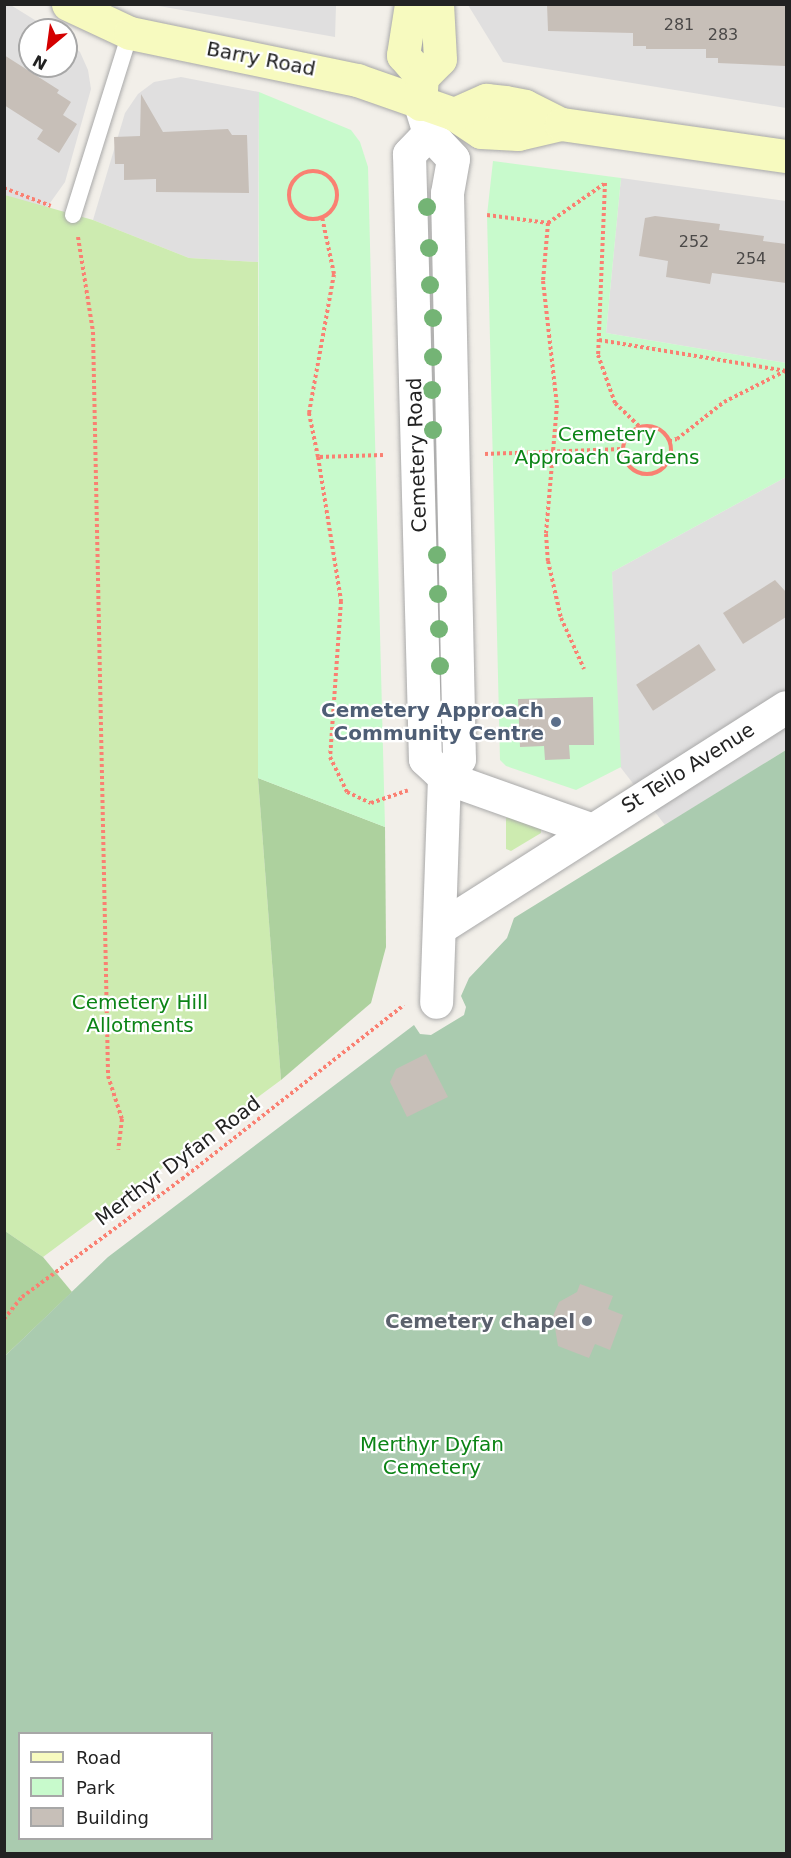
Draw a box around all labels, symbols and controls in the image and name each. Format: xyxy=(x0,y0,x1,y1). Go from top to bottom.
house number: 281 xyxy=(664,15,694,35)
north arrow xyxy=(18,18,78,78)
house number: 283 xyxy=(708,25,738,45)
street label: Barry Road xyxy=(205,37,317,81)
text: N xyxy=(30,51,50,74)
house number: 252 xyxy=(679,232,709,252)
house number: 254 xyxy=(736,249,766,269)
street label: Cemetery Road xyxy=(402,377,432,533)
park label: Cemetery Approach Gardens xyxy=(514,423,700,470)
place label: Cemetery Approach Community Centre xyxy=(321,698,544,745)
marker: Cemetery Approach Community Centre xyxy=(549,715,563,729)
street label: St Teilo Avenue xyxy=(617,718,759,818)
park label: Cemetery Hill Allotments xyxy=(72,990,208,1037)
street label: Merthyr Dyfan Road xyxy=(91,1091,265,1231)
place label: Cemetery chapel xyxy=(385,1309,575,1333)
marker: Cemetery chapel xyxy=(580,1314,594,1328)
park label: Merthyr Dyfan Cemetery xyxy=(360,1433,504,1480)
legend xyxy=(18,1732,213,1840)
text: Road xyxy=(76,1747,121,1768)
text: Park xyxy=(76,1777,115,1798)
text: Building xyxy=(76,1807,149,1828)

